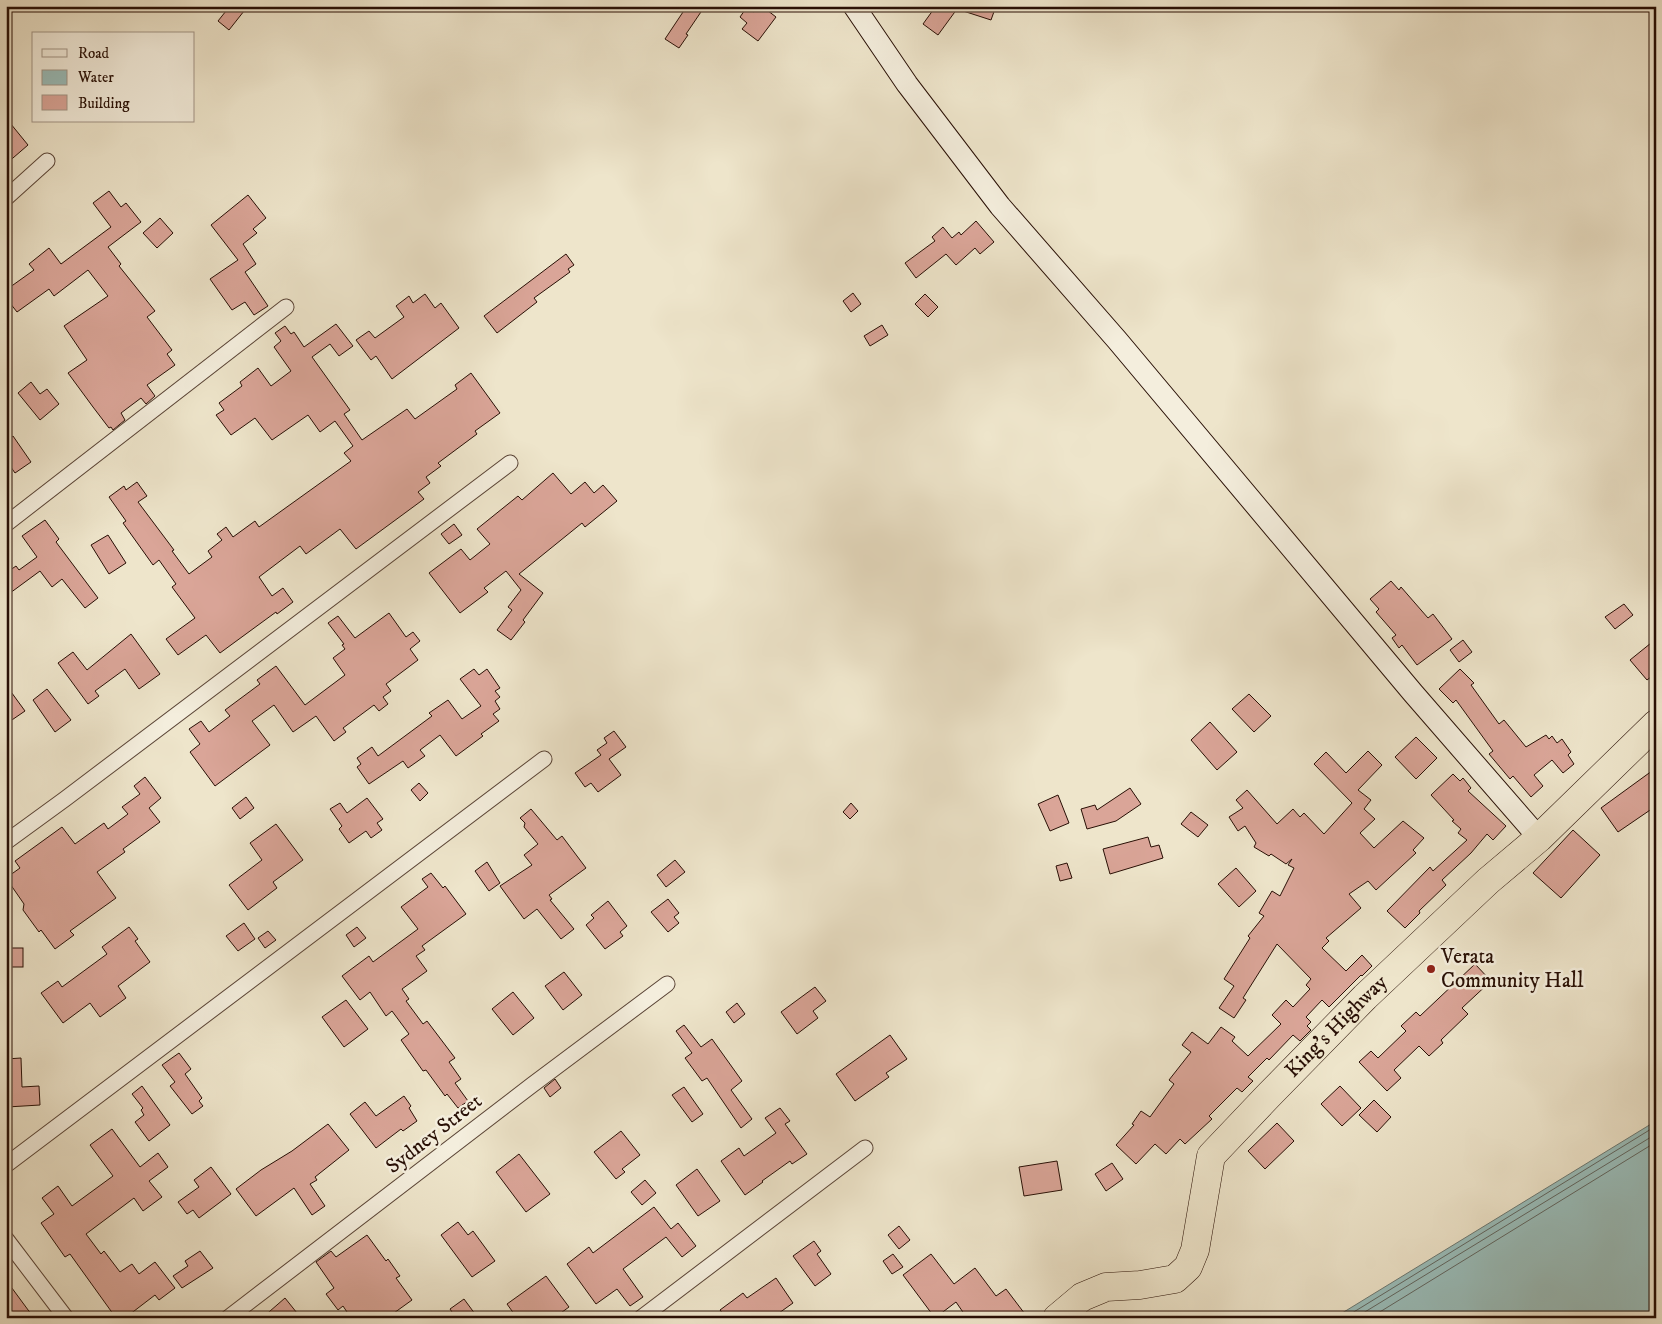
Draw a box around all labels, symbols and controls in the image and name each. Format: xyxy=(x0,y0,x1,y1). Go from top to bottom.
legend xyxy=(32,32,195,122)
text: Road xyxy=(78,44,110,63)
text: Water xyxy=(77,68,114,87)
text: Building xyxy=(78,94,130,113)
place label: Verata Community Hall xyxy=(1440,944,1584,994)
marker: Verata Community Hall xyxy=(1425,963,1437,975)
street label: King's Highway xyxy=(1280,969,1394,1083)
street label: Sydney Street xyxy=(381,1088,487,1180)

